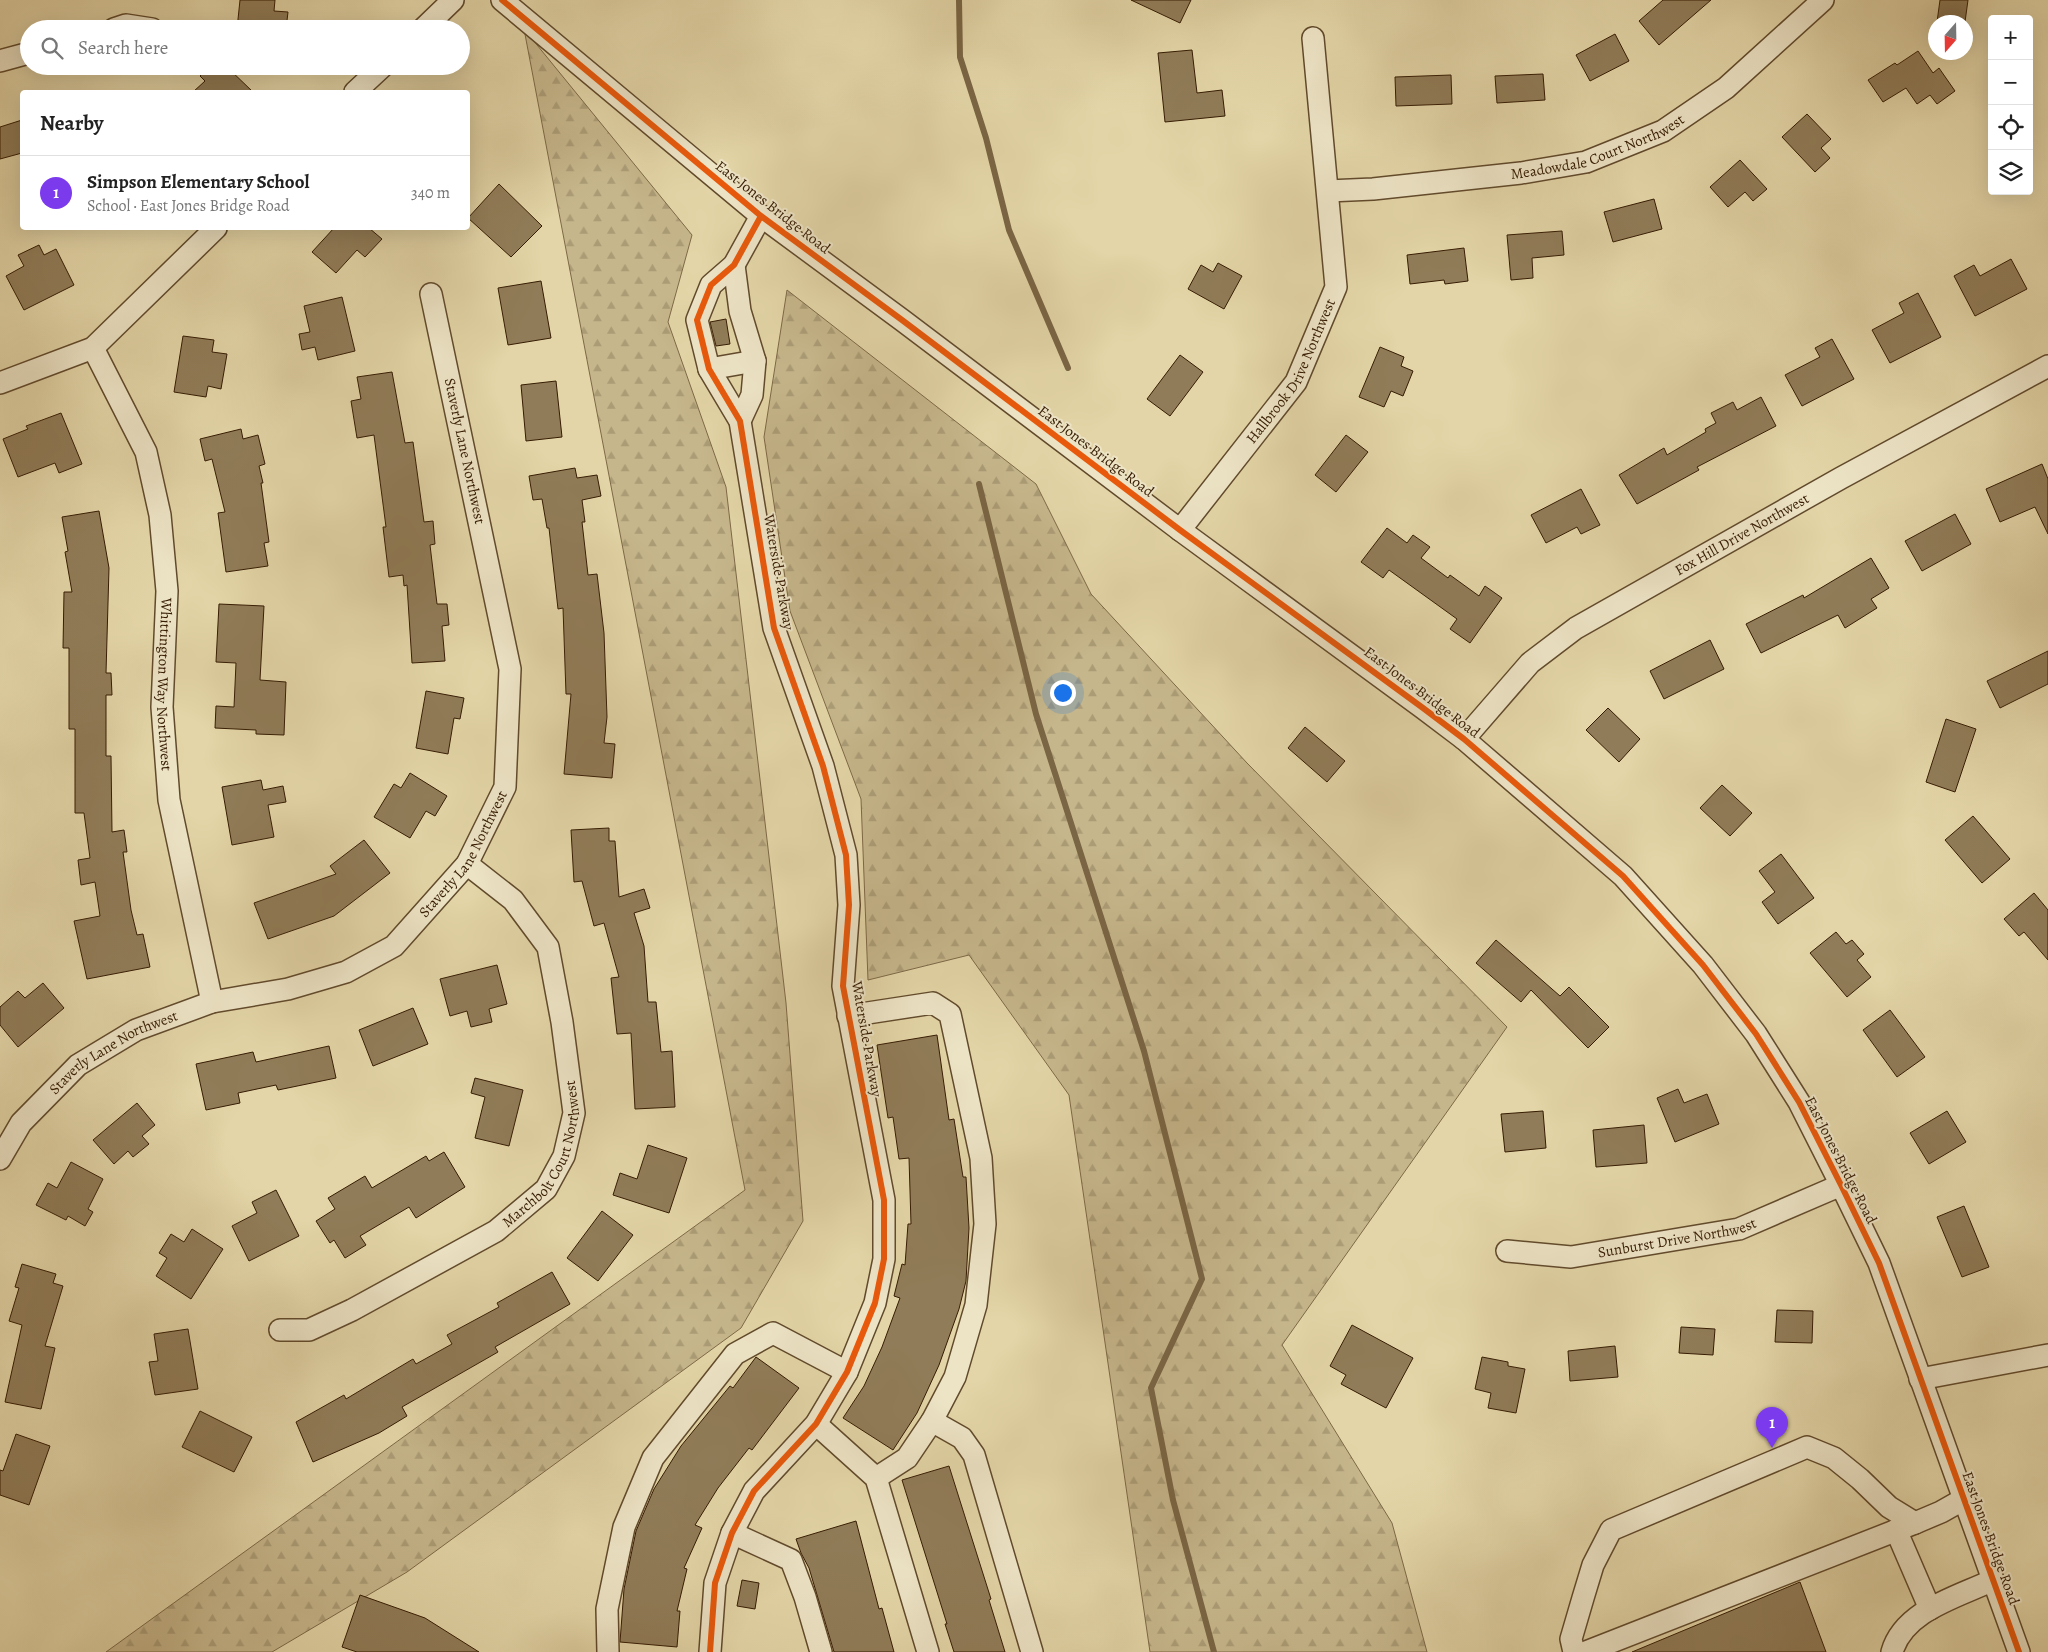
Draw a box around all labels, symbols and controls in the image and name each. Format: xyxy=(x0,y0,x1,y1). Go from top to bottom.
north arrow xyxy=(1928,15,1973,60)
map controls xyxy=(1988,15,2033,195)
button: + xyxy=(1988,15,2033,60)
search box xyxy=(20,20,470,75)
icon: search xyxy=(38,34,66,62)
text: Search here xyxy=(78,35,168,61)
button: − xyxy=(1988,60,2033,105)
button: locate xyxy=(1988,105,2033,150)
text: Nearby xyxy=(40,109,103,137)
street label: Meadowdale Court Northwest xyxy=(1510,109,1688,184)
button: layers xyxy=(1988,150,2033,195)
street label: East Jones Bridge Road xyxy=(711,156,835,259)
text: Simpson Elementary School xyxy=(87,169,309,195)
text: 1 xyxy=(53,182,59,204)
text: 340 m xyxy=(411,182,450,204)
text: School · East Jones Bridge Road xyxy=(87,195,290,217)
street label: Hallbrook Drive Northwest xyxy=(1241,296,1340,448)
street label: Staverly Lane Northwest xyxy=(440,376,490,526)
street label: East Jones Bridge Road xyxy=(1034,401,1159,502)
street label: Fox Hill Drive Northwest xyxy=(1671,488,1813,580)
street label: Waterside Parkway xyxy=(759,512,799,632)
street label: Whittington Way Northwest xyxy=(152,596,177,772)
street label: East Jones Bridge Road xyxy=(1360,642,1485,743)
your location xyxy=(1050,680,1076,706)
street label: Staverly Lane Northwest xyxy=(414,787,512,922)
street label: Waterside Parkway xyxy=(847,979,887,1099)
street label: Staverly Lane Northwest xyxy=(45,1005,181,1099)
street label: Marchbolt Court Northwest xyxy=(498,1079,584,1232)
street label: East Jones Bridge Road xyxy=(1800,1093,1882,1228)
street label: Sunburst Drive Northwest xyxy=(1596,1213,1759,1262)
pin: 1 xyxy=(1756,1407,1788,1448)
street label: East Jones Bridge Road xyxy=(1958,1469,2025,1608)

